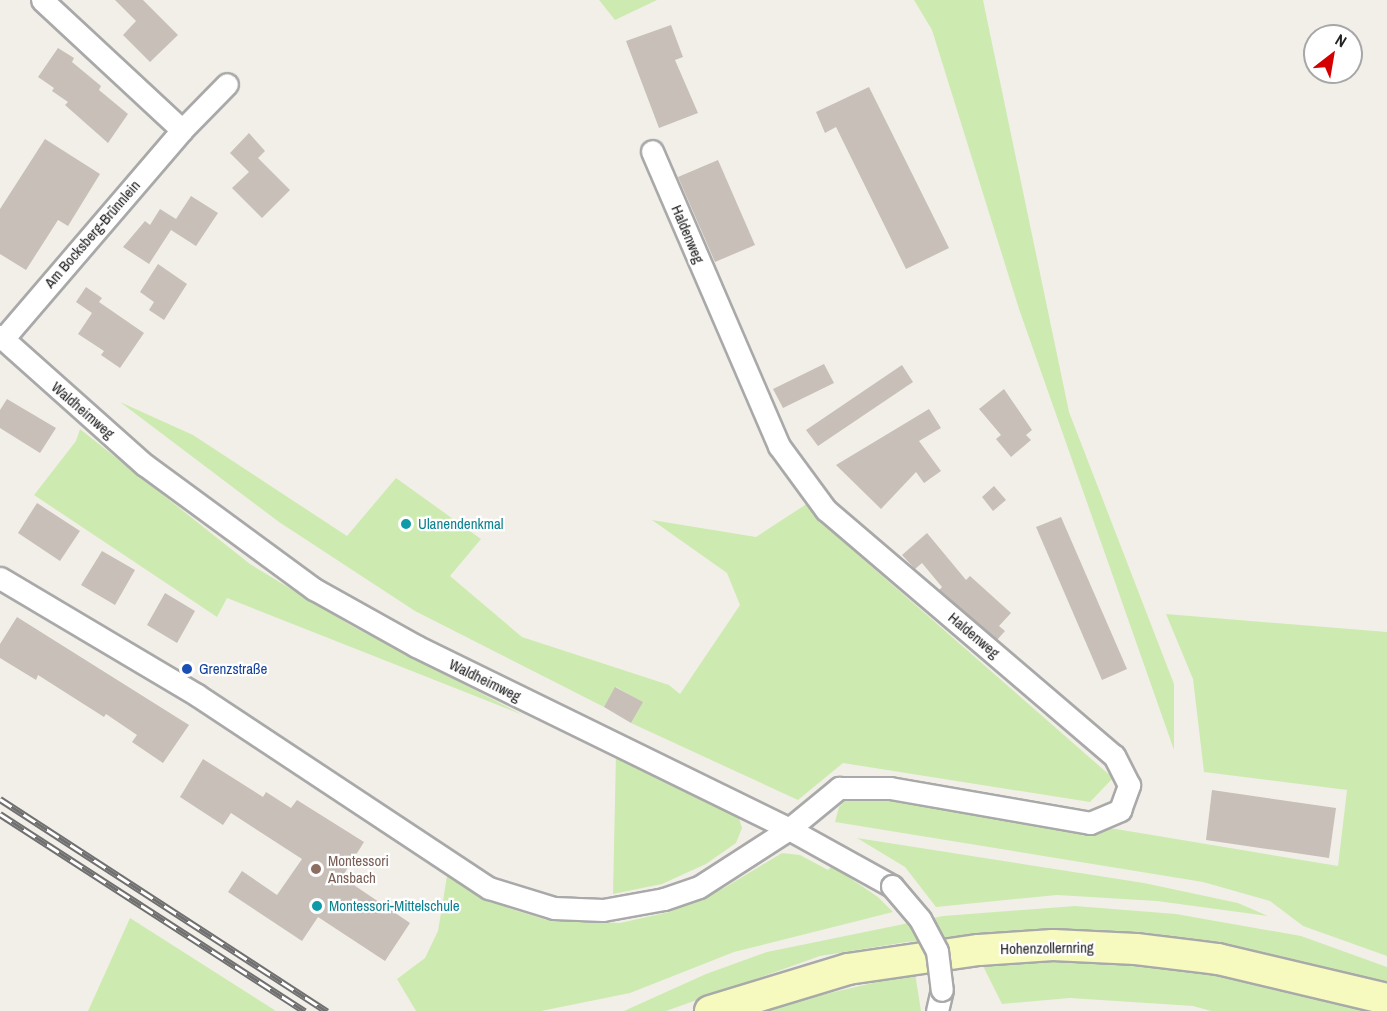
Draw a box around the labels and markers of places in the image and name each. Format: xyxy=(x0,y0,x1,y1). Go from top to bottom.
place label: Ulanendenkmal xyxy=(418,515,503,533)
marker: Ulanendenkmal xyxy=(399,517,413,531)
place label: Grenzstraße xyxy=(199,660,267,678)
marker: Grenzstraße xyxy=(180,662,194,676)
place label: Montessori Ansbach xyxy=(328,851,389,886)
marker: Montessori Ansbach xyxy=(309,862,323,876)
place label: Montessori-Mittelschule xyxy=(329,897,460,915)
marker: Montessori-Mittelschule xyxy=(310,899,324,913)

